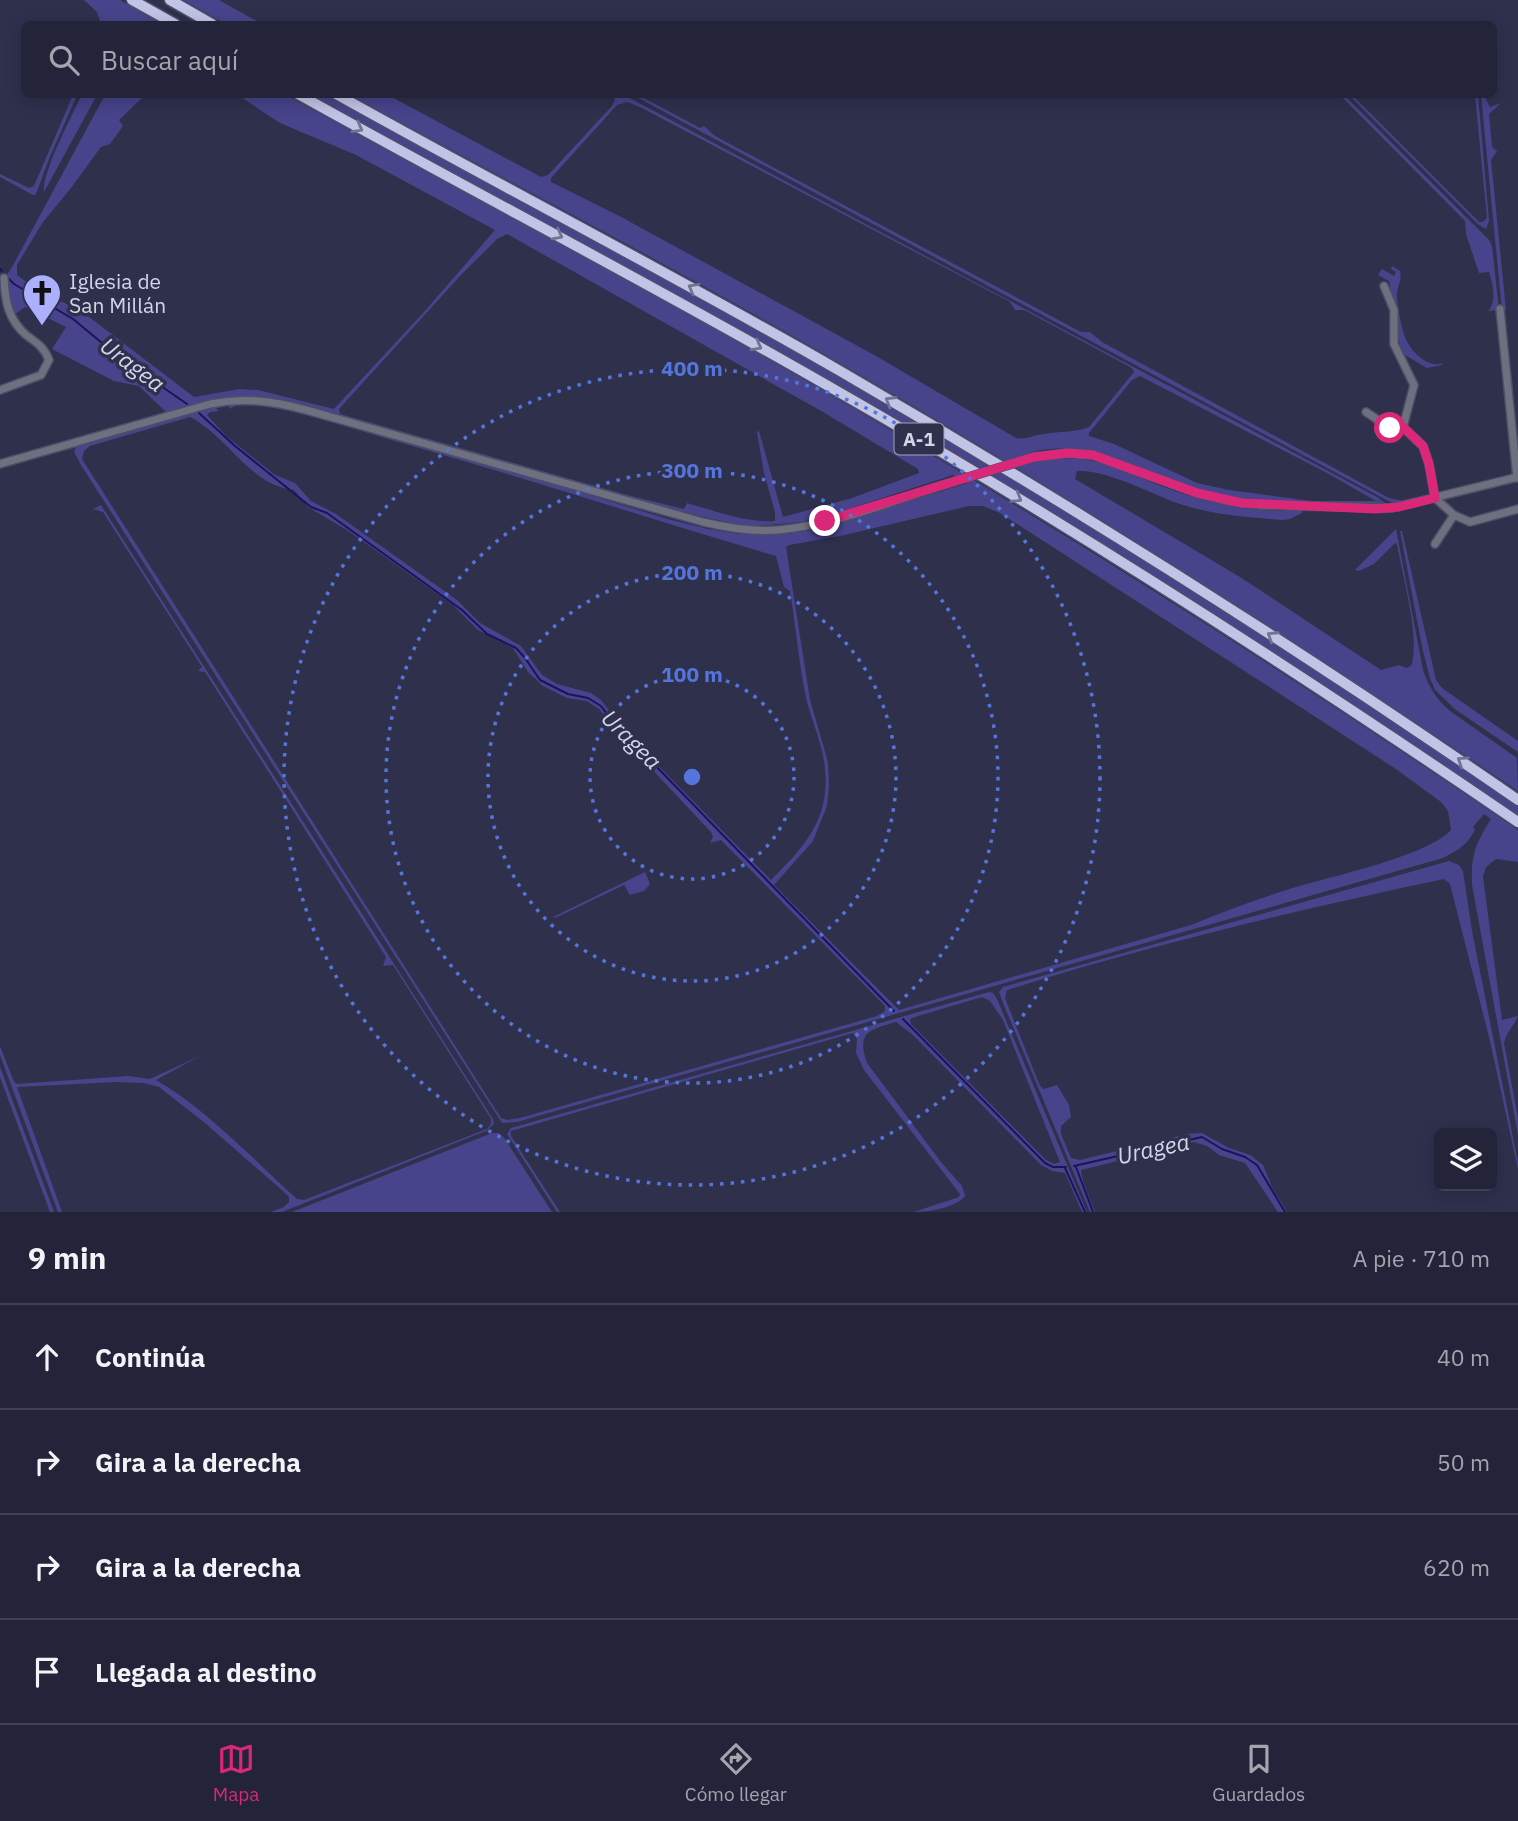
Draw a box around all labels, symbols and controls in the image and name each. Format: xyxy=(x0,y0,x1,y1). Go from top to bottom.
search box xyxy=(21,21,1497,98)
icon: search xyxy=(45,41,83,79)
text: Buscar aquí xyxy=(101,43,238,77)
one-way arrow xyxy=(351,119,363,133)
one-way arrow xyxy=(551,227,563,241)
place label: Iglesia de San Millán xyxy=(69,267,166,319)
church icon: Iglesia de San Millán xyxy=(21,272,63,327)
one-way arrow xyxy=(688,283,700,296)
water label: Uragea xyxy=(95,330,171,398)
one-way arrow xyxy=(750,338,763,351)
text: 400 m xyxy=(661,354,723,382)
one-way arrow xyxy=(885,396,898,409)
route start xyxy=(1374,412,1405,443)
road number: A-1 xyxy=(894,424,944,454)
text: 300 m xyxy=(661,456,723,484)
one-way arrow xyxy=(1009,490,1022,503)
route end xyxy=(809,505,840,536)
text: 200 m xyxy=(661,558,723,586)
one-way arrow xyxy=(1267,631,1280,644)
text: 100 m xyxy=(661,660,723,688)
water label: Uragea xyxy=(595,702,669,776)
one-way arrow xyxy=(1457,757,1470,769)
centre of rings xyxy=(680,765,704,789)
water label: Uragea xyxy=(1114,1126,1192,1170)
map controls xyxy=(1434,1128,1497,1191)
button: layers xyxy=(1434,1128,1497,1191)
text: 9 min xyxy=(28,1238,106,1277)
text: A pie · 710 m xyxy=(1353,1243,1490,1273)
icon: ahead xyxy=(28,1338,66,1376)
text: Continúa xyxy=(95,1340,205,1374)
text: 40 m xyxy=(1437,1342,1490,1372)
icon: right xyxy=(28,1443,66,1481)
text: Gira a la derecha xyxy=(95,1445,301,1479)
text: 50 m xyxy=(1437,1447,1490,1477)
icon: right xyxy=(28,1548,66,1586)
text: Gira a la derecha xyxy=(95,1550,301,1584)
text: 620 m xyxy=(1423,1552,1490,1582)
icon: arrive xyxy=(28,1653,66,1691)
text: Llegada al destino xyxy=(95,1655,317,1689)
tab: Mapa xyxy=(213,1740,259,1806)
tab: Cómo llegar xyxy=(685,1740,787,1806)
tab: Guardados xyxy=(1212,1740,1305,1806)

